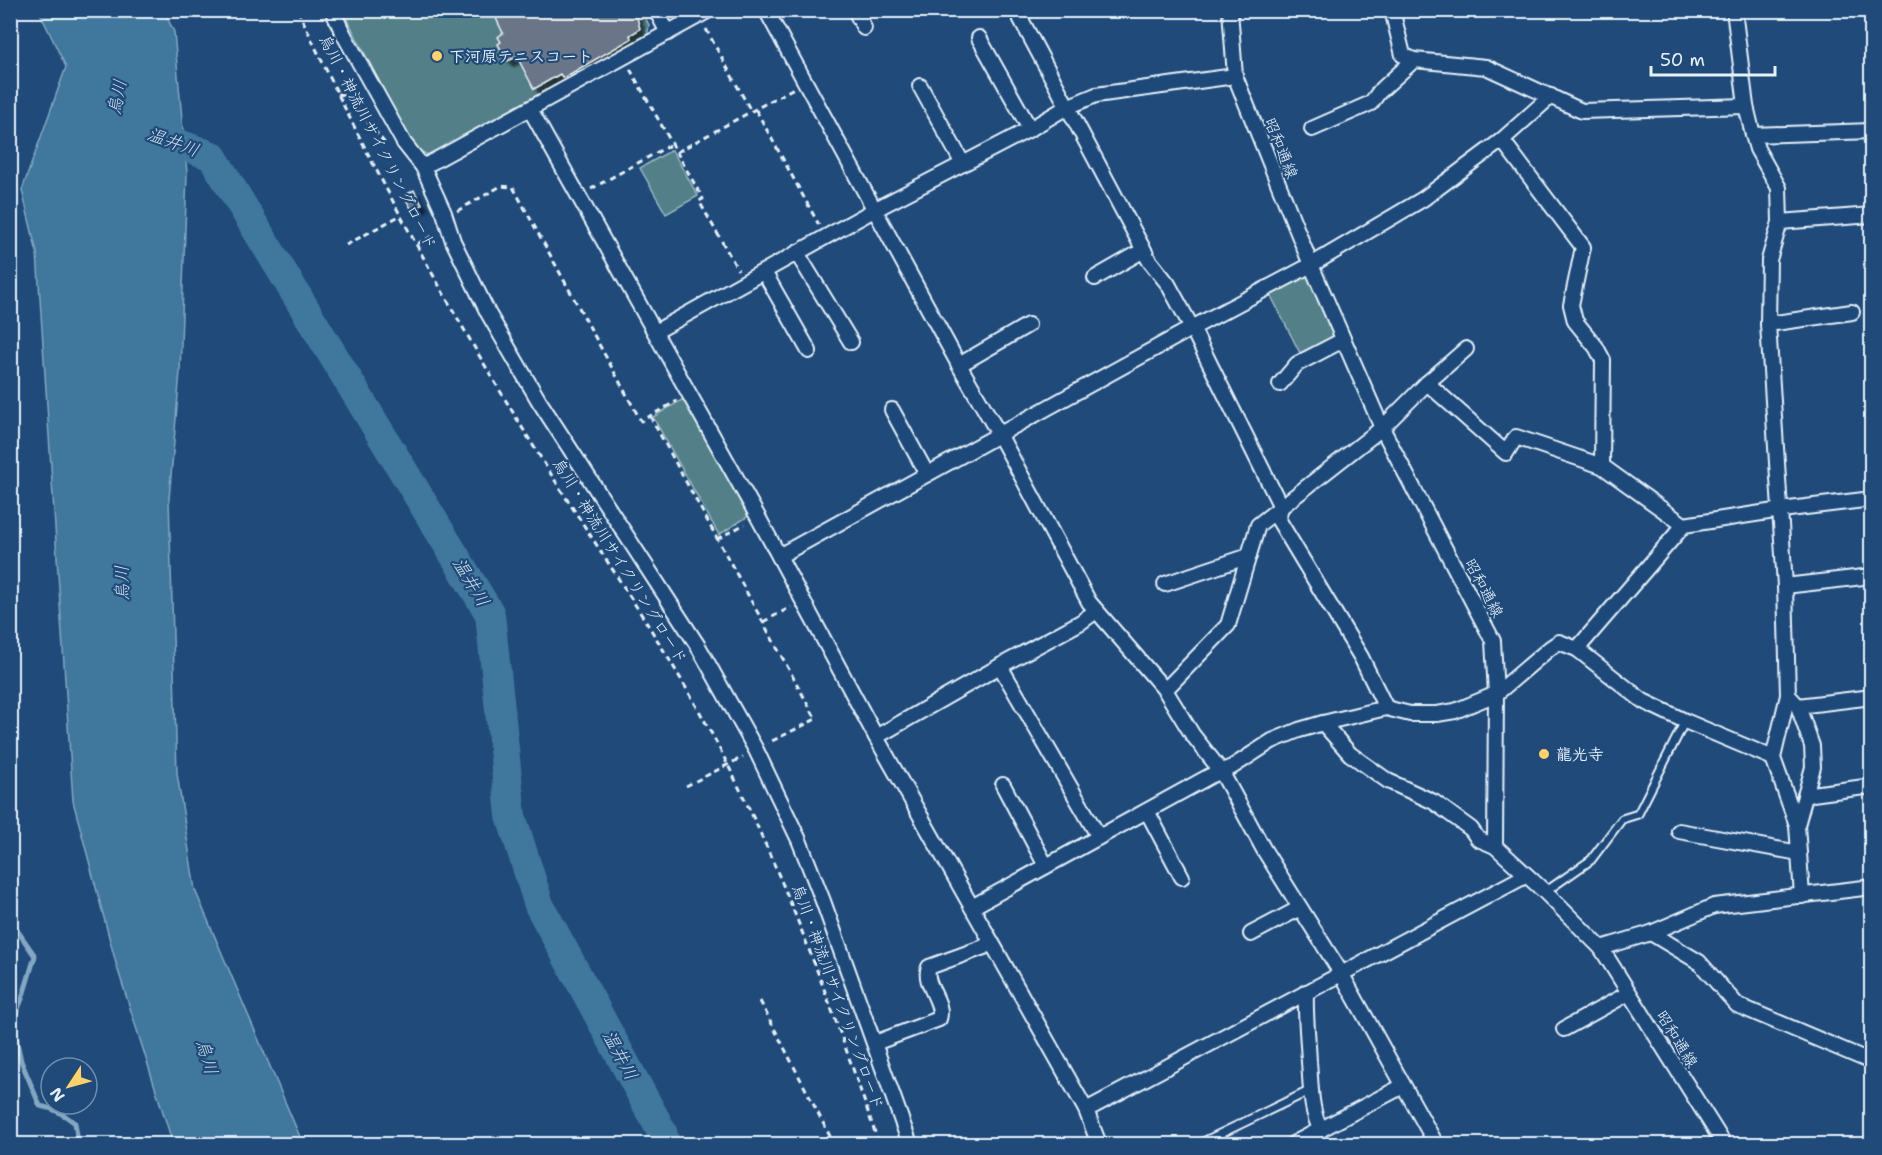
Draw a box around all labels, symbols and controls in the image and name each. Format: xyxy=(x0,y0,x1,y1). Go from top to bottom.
street label: 烏川・神流川サイクリングロード xyxy=(315,31,441,253)
scale bar xyxy=(1651,39,1776,77)
place label: 下河原テニスコート xyxy=(449,46,593,67)
text: 50 m xyxy=(1660,48,1705,72)
marker: 下河原テニスコート xyxy=(430,49,444,63)
water label: 烏川 xyxy=(102,77,132,117)
street label: 昭和通線 xyxy=(1259,114,1303,182)
water label: 温井川 xyxy=(144,121,202,163)
street label: 烏川・神流川サイクリングロード xyxy=(548,454,692,668)
water label: 温井川 xyxy=(447,553,495,611)
street label: 昭和通線 xyxy=(1460,555,1508,621)
water label: 烏川 xyxy=(110,565,134,601)
place label: 龍光寺 xyxy=(1556,744,1604,765)
marker: 龍光寺 xyxy=(1537,747,1551,761)
street label: 烏川・神流川サイクリングロード xyxy=(787,881,889,1113)
street label: 昭和通線 xyxy=(1651,1006,1703,1072)
water label: 温井川 xyxy=(597,1026,643,1084)
water label: 烏川 xyxy=(191,1036,223,1078)
north arrow xyxy=(39,1056,99,1116)
text: N xyxy=(45,1083,69,1106)

